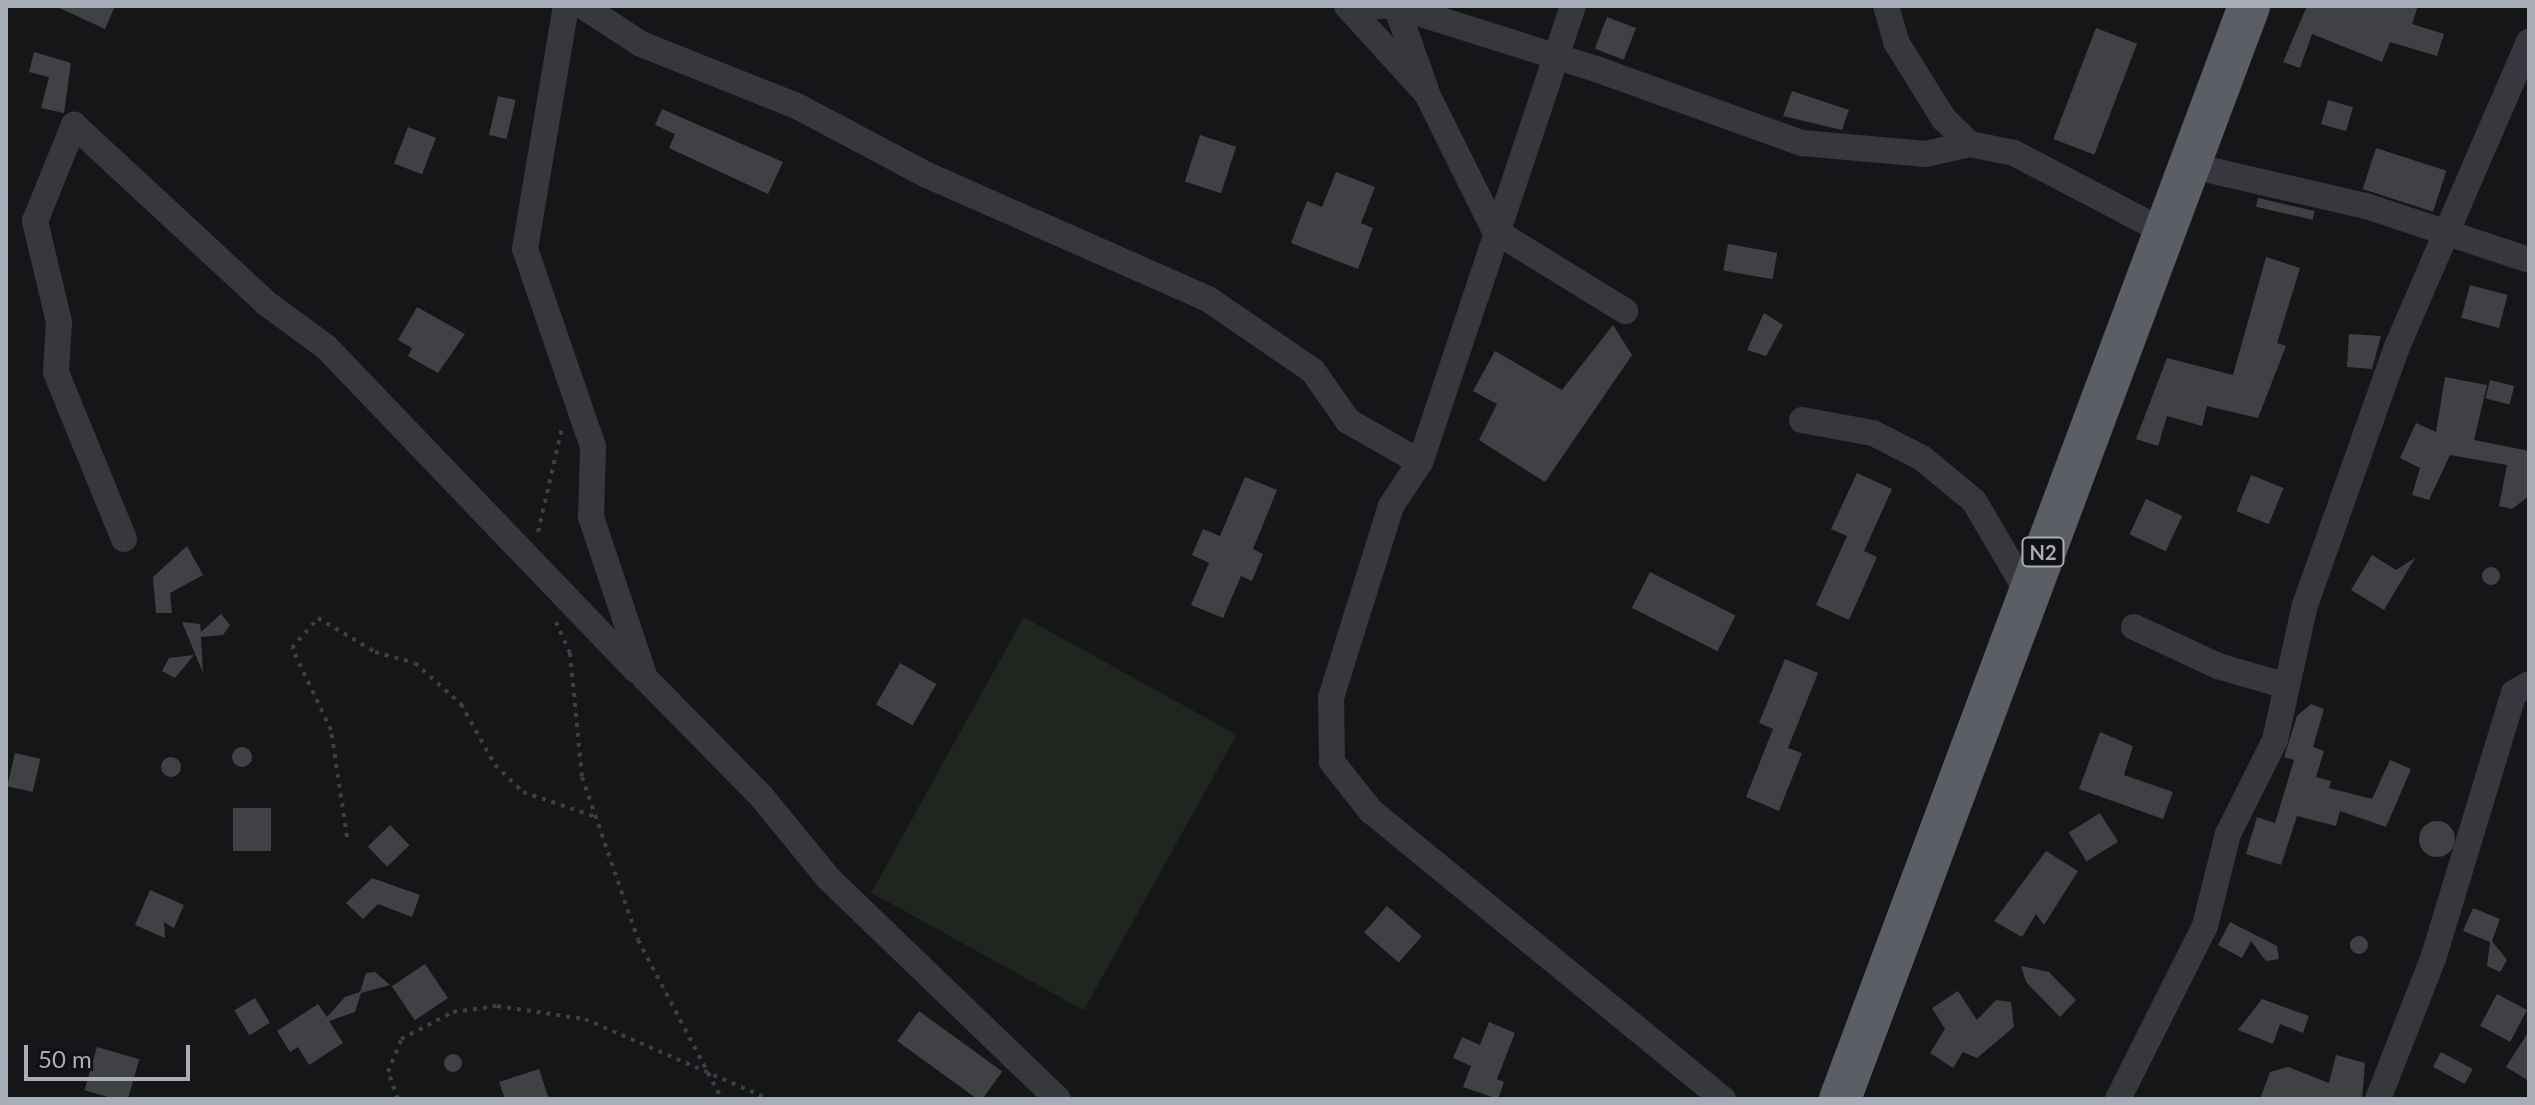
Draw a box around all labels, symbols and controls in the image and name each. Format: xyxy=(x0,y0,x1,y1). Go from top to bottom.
road number: N2 xyxy=(2021,536,2065,568)
scale bar xyxy=(28,1029,194,1079)
text: 50 m xyxy=(38,1044,92,1073)

